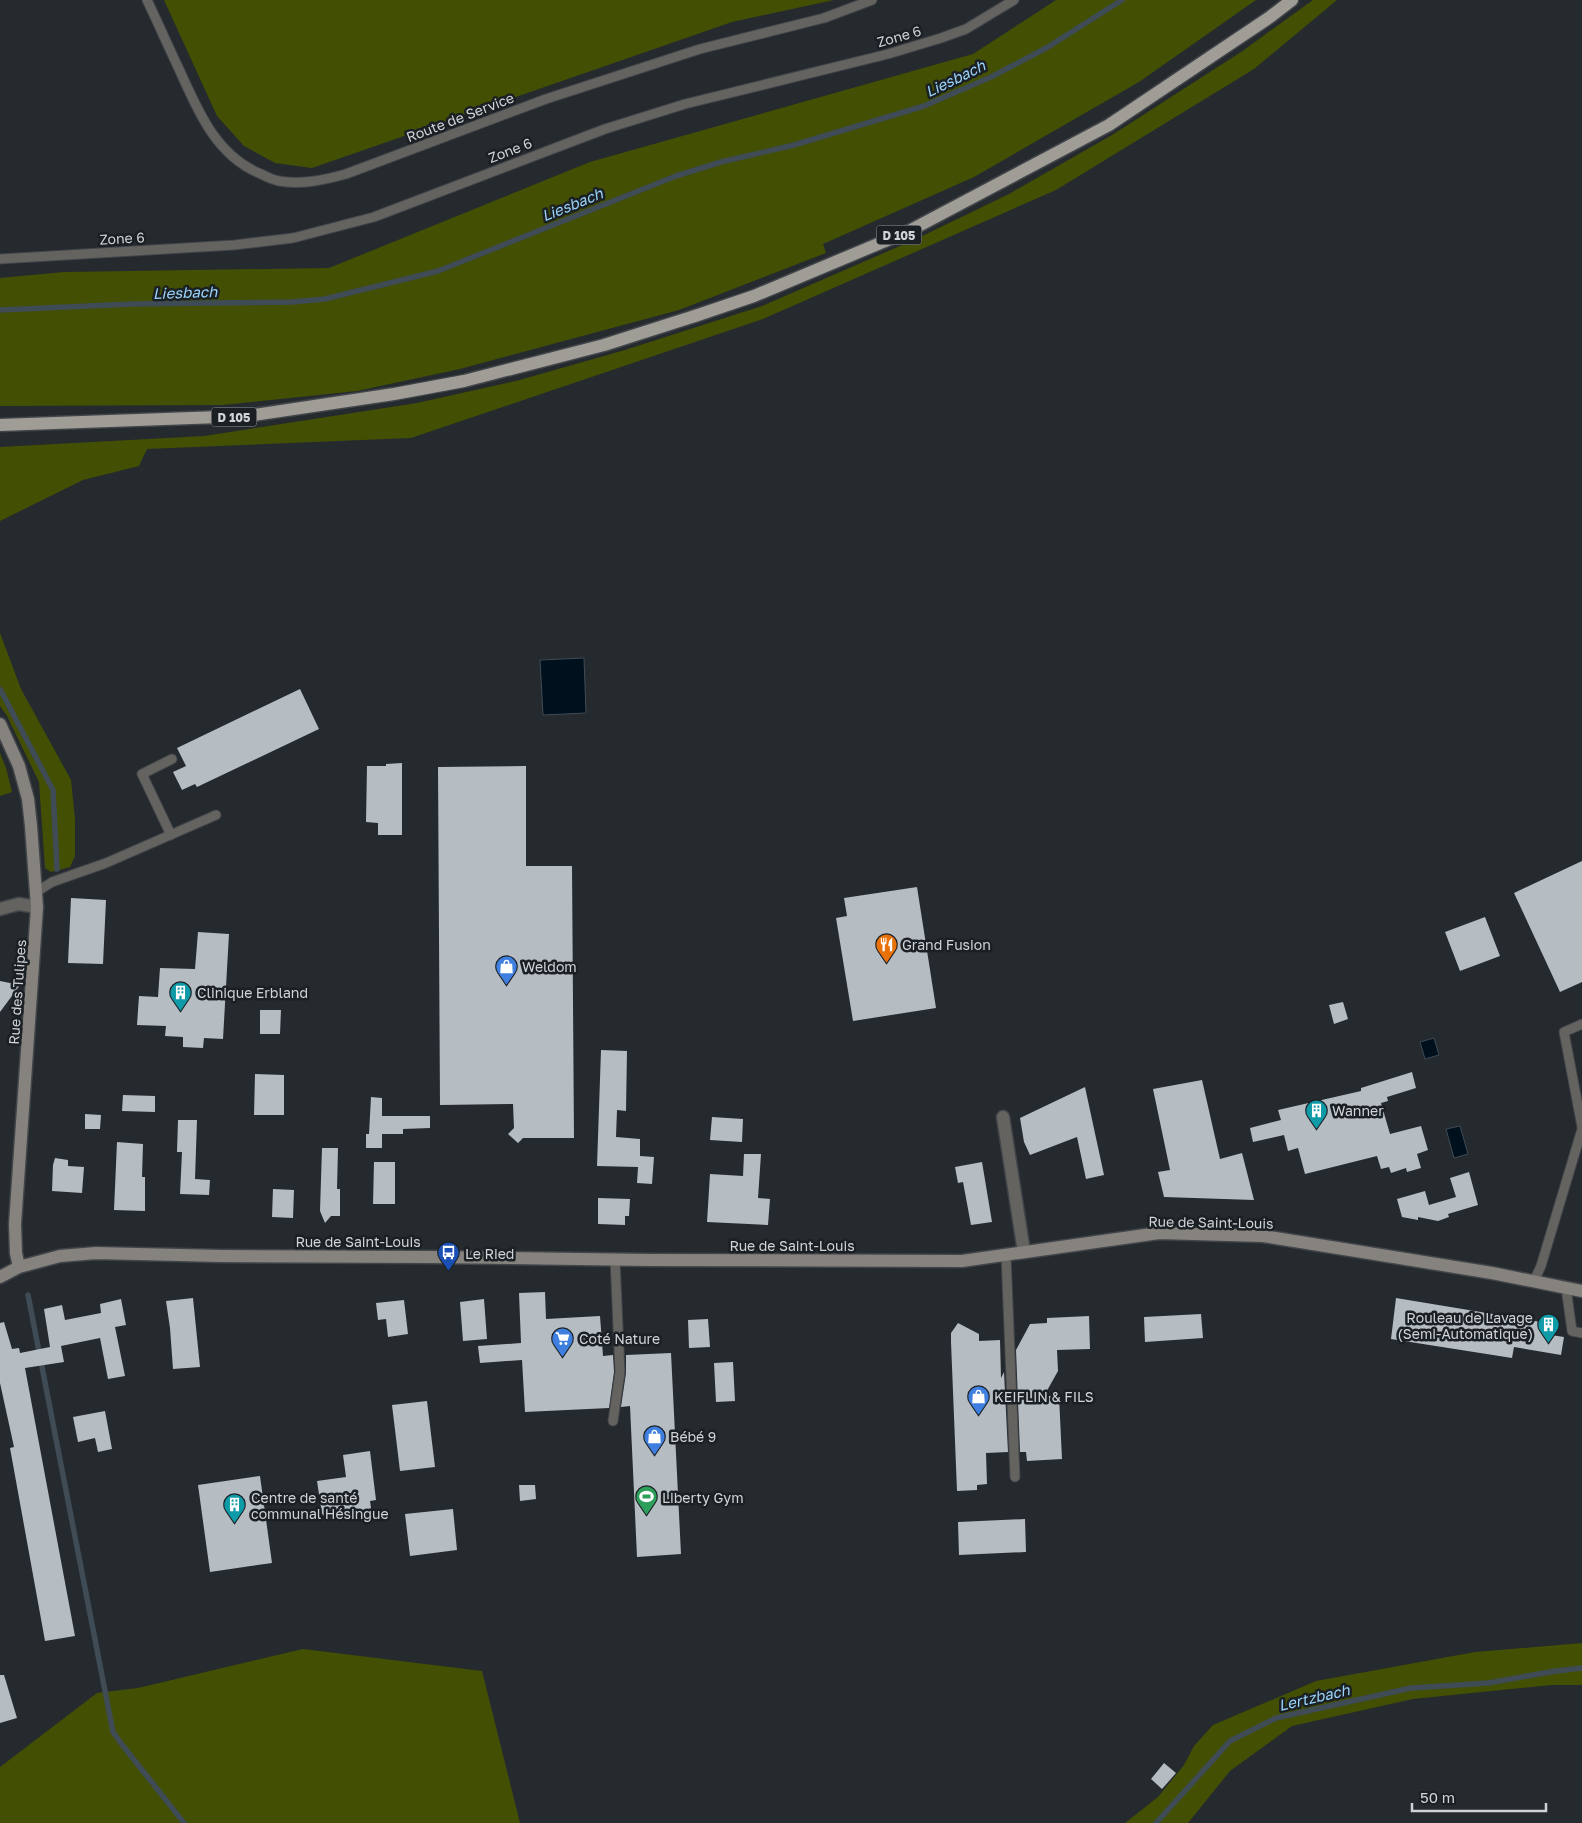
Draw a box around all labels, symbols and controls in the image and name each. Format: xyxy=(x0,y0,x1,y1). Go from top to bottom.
street label: Zone 6 xyxy=(875,22,923,50)
water label: Liesbach xyxy=(922,55,989,100)
street label: Route de Service xyxy=(404,89,516,145)
street label: Zone 6 xyxy=(486,134,534,166)
water label: Liesbach xyxy=(539,183,606,224)
road number: D 105 xyxy=(876,226,922,244)
street label: Zone 6 xyxy=(99,228,145,248)
water label: Liesbach xyxy=(153,282,218,302)
road number: D 105 xyxy=(212,408,256,427)
restaurant icon: Grand Fusion xyxy=(874,932,898,963)
place label: Grand Fusion xyxy=(902,936,991,953)
street label: Rue des Tulipes xyxy=(5,939,29,1045)
shop icon: Weldom xyxy=(494,954,518,985)
place label: Weldom xyxy=(522,958,577,975)
building icon: Clinique Erbland xyxy=(169,980,193,1011)
place label: Clinique Erbland xyxy=(197,984,308,1001)
building icon: Wanner xyxy=(1304,1098,1328,1129)
place label: Wanner xyxy=(1332,1102,1384,1119)
street label: Rue de Saint-Louis xyxy=(1148,1212,1274,1232)
street label: Rue de Saint-Louis xyxy=(295,1233,421,1250)
street label: Rue de Saint-Louis xyxy=(729,1237,855,1254)
bus stop icon: Le Ried xyxy=(437,1241,461,1272)
place label: Le Ried xyxy=(465,1245,514,1262)
place label: Rouleau de Lavage (Semi-Automatique) xyxy=(1398,1309,1533,1342)
building icon: Rouleau de Lavage (Semi-Automatique) xyxy=(1537,1313,1561,1344)
supermarket icon: Coté Nature xyxy=(551,1326,575,1357)
place label: Coté Nature xyxy=(579,1330,660,1347)
shop icon: KEIFLIN & FILS xyxy=(966,1384,990,1415)
place label: KEIFLIN & FILS xyxy=(994,1388,1094,1405)
shop icon: Bébé 9 xyxy=(642,1424,666,1455)
place label: Bébé 9 xyxy=(670,1428,716,1445)
sports icon: Liberty Gym xyxy=(634,1485,658,1516)
place label: Centre de santé communal Hésingue xyxy=(251,1489,389,1522)
place label: Liberty Gym xyxy=(662,1489,744,1506)
building icon: Centre de santé communal Hésingue xyxy=(223,1493,247,1524)
water label: Lertzbach xyxy=(1277,1680,1352,1714)
scale bar xyxy=(1412,1780,1546,1812)
text: 50 m xyxy=(1420,1788,1455,1806)

